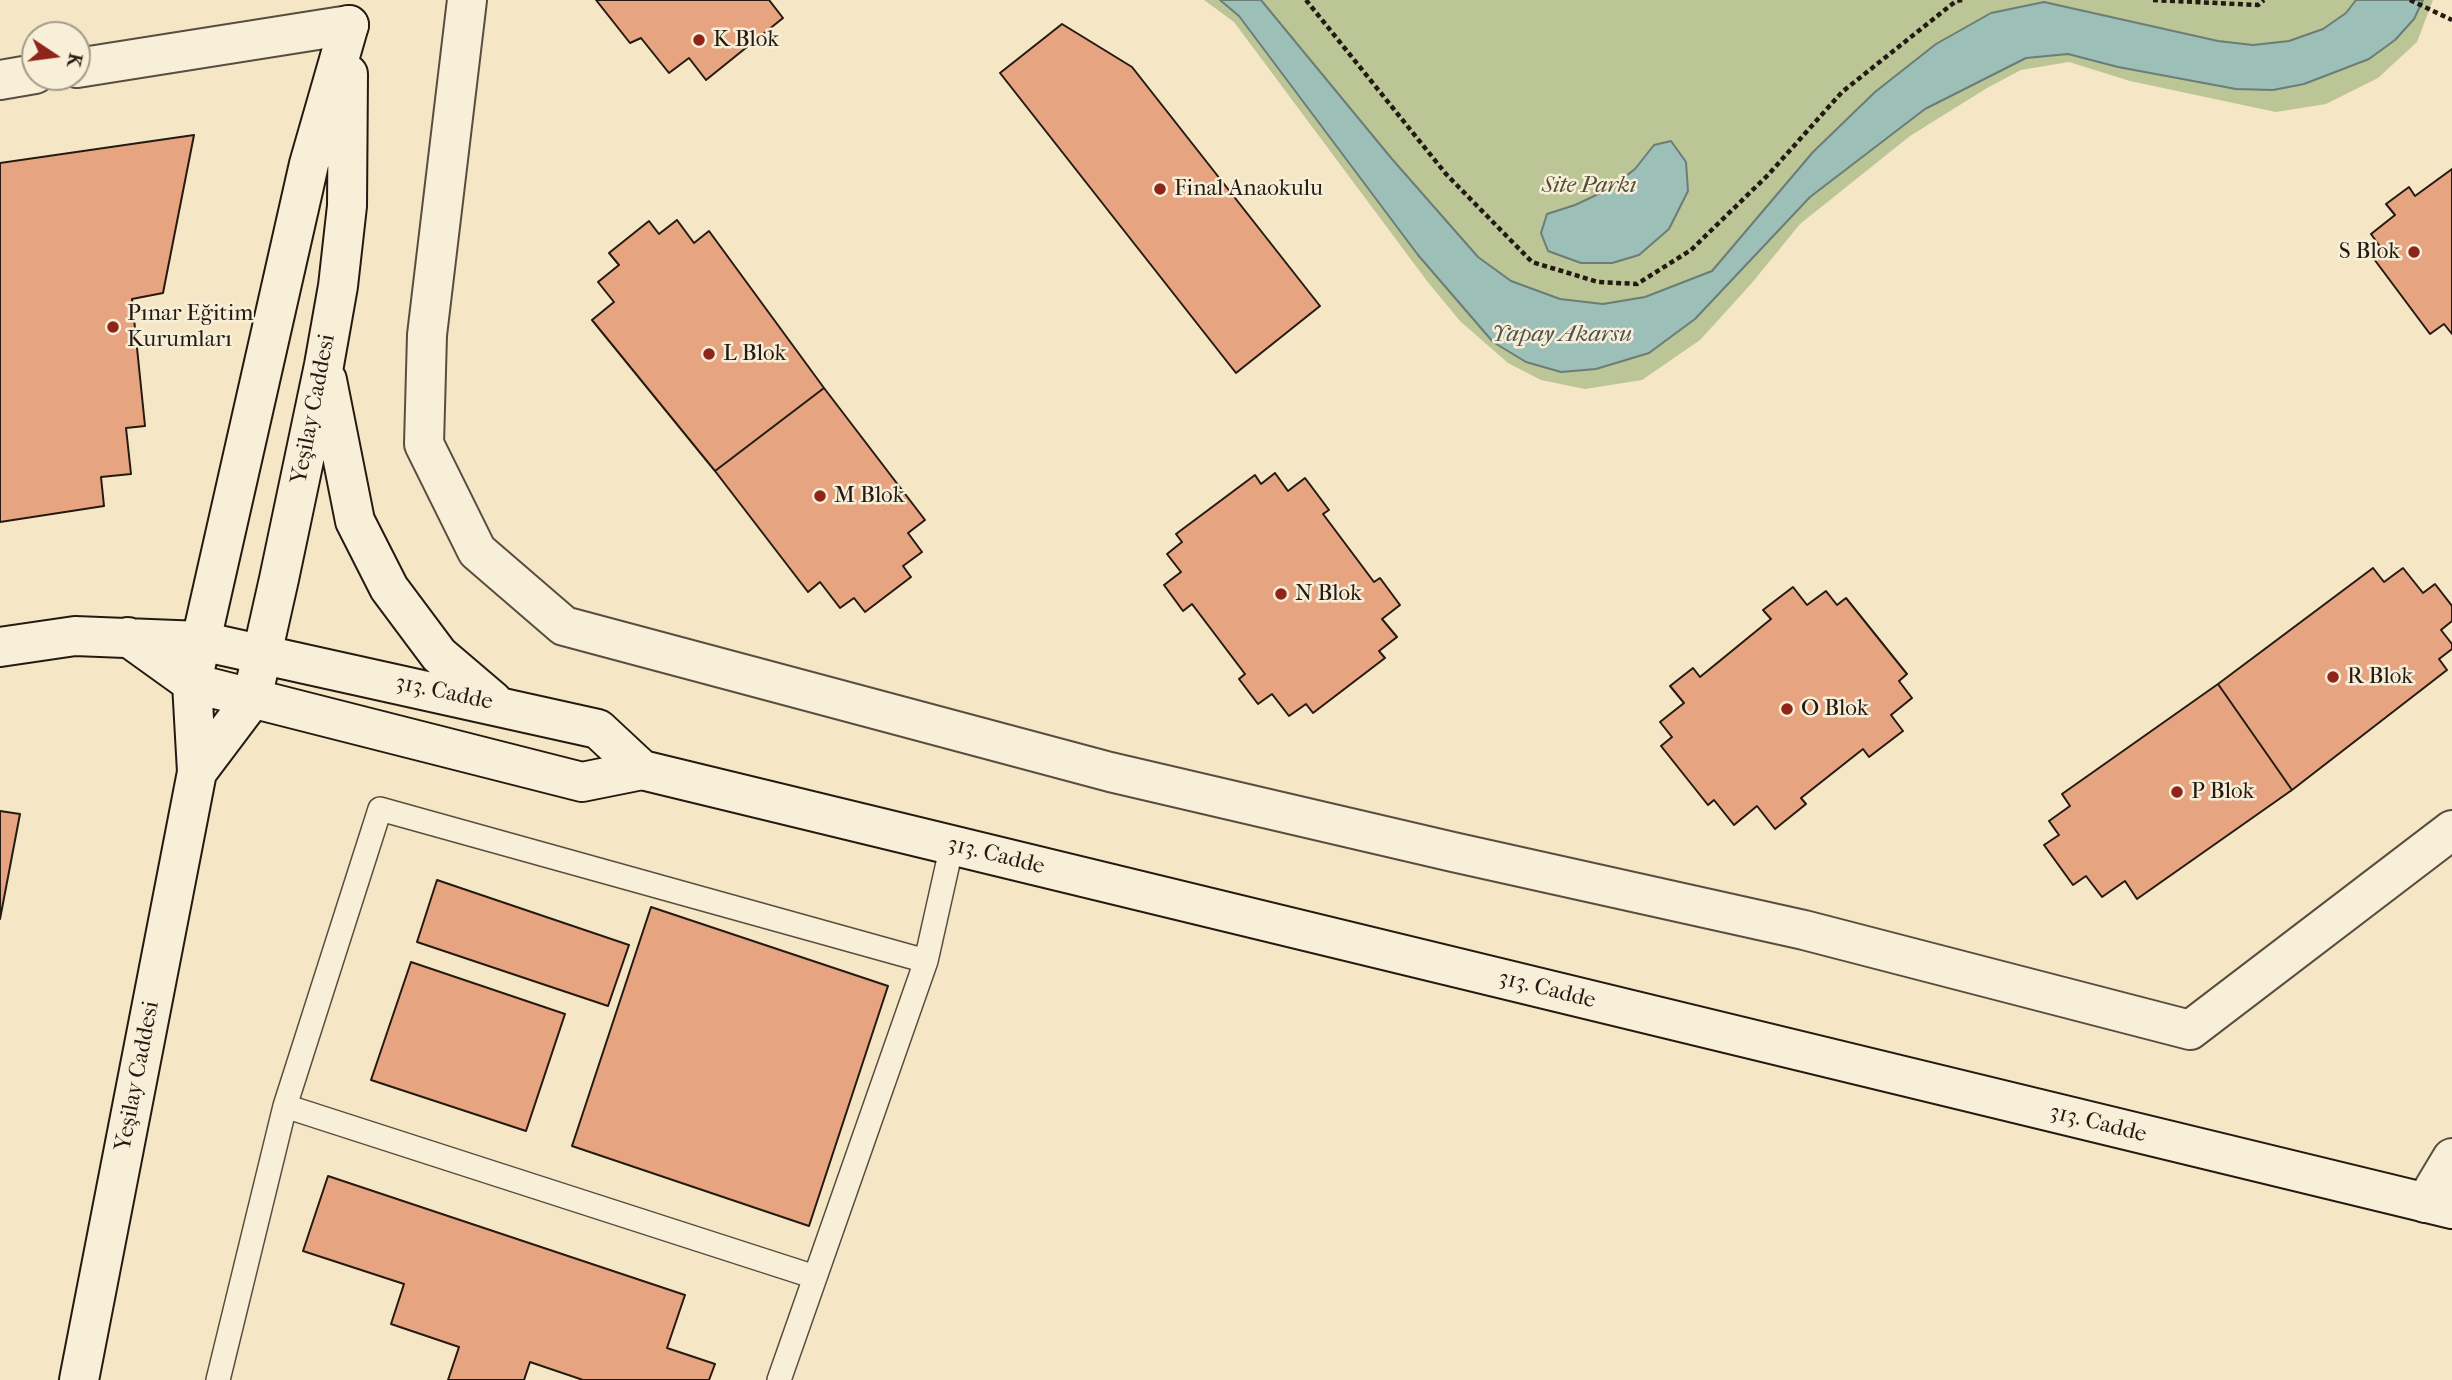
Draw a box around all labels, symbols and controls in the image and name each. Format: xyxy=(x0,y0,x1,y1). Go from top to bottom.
north arrow xyxy=(21,21,91,91)
place label: K Blok xyxy=(713,26,779,54)
marker: K Blok xyxy=(691,32,707,48)
text: K xyxy=(62,51,87,69)
park label: Site Parkı xyxy=(1542,172,1636,200)
place label: Final Anaokulu xyxy=(1174,175,1323,203)
marker: Final Anaokulu xyxy=(1152,181,1168,197)
place label: S Blok xyxy=(2339,238,2400,266)
marker: S Blok xyxy=(2406,244,2422,260)
place label: Pınar Eğitim Kurumları xyxy=(127,300,253,354)
marker: Pınar Eğitim Kurumları xyxy=(105,319,121,335)
water label: Yapay Akarsu xyxy=(1492,321,1632,349)
street label: Yeşilay Caddesi xyxy=(286,332,342,486)
place label: L Blok xyxy=(723,340,786,368)
marker: L Blok xyxy=(701,346,717,362)
place label: M Blok xyxy=(834,482,904,510)
marker: M Blok xyxy=(812,488,828,504)
place label: N Blok xyxy=(1295,580,1362,608)
marker: N Blok xyxy=(1273,586,1289,602)
place label: R Blok xyxy=(2347,663,2413,691)
street label: 313. Cadde xyxy=(393,669,495,717)
marker: R Blok xyxy=(2325,669,2341,685)
place label: O Blok xyxy=(1801,695,1869,723)
marker: O Blok xyxy=(1779,701,1795,717)
place label: P Blok xyxy=(2191,778,2254,806)
marker: P Blok xyxy=(2169,784,2185,800)
street label: 313. Cadde xyxy=(945,831,1047,881)
street label: 313. Cadde xyxy=(1496,965,1598,1015)
street label: Yeşilay Caddesi xyxy=(110,999,166,1153)
street label: 313. Cadde xyxy=(2047,1099,2149,1149)

